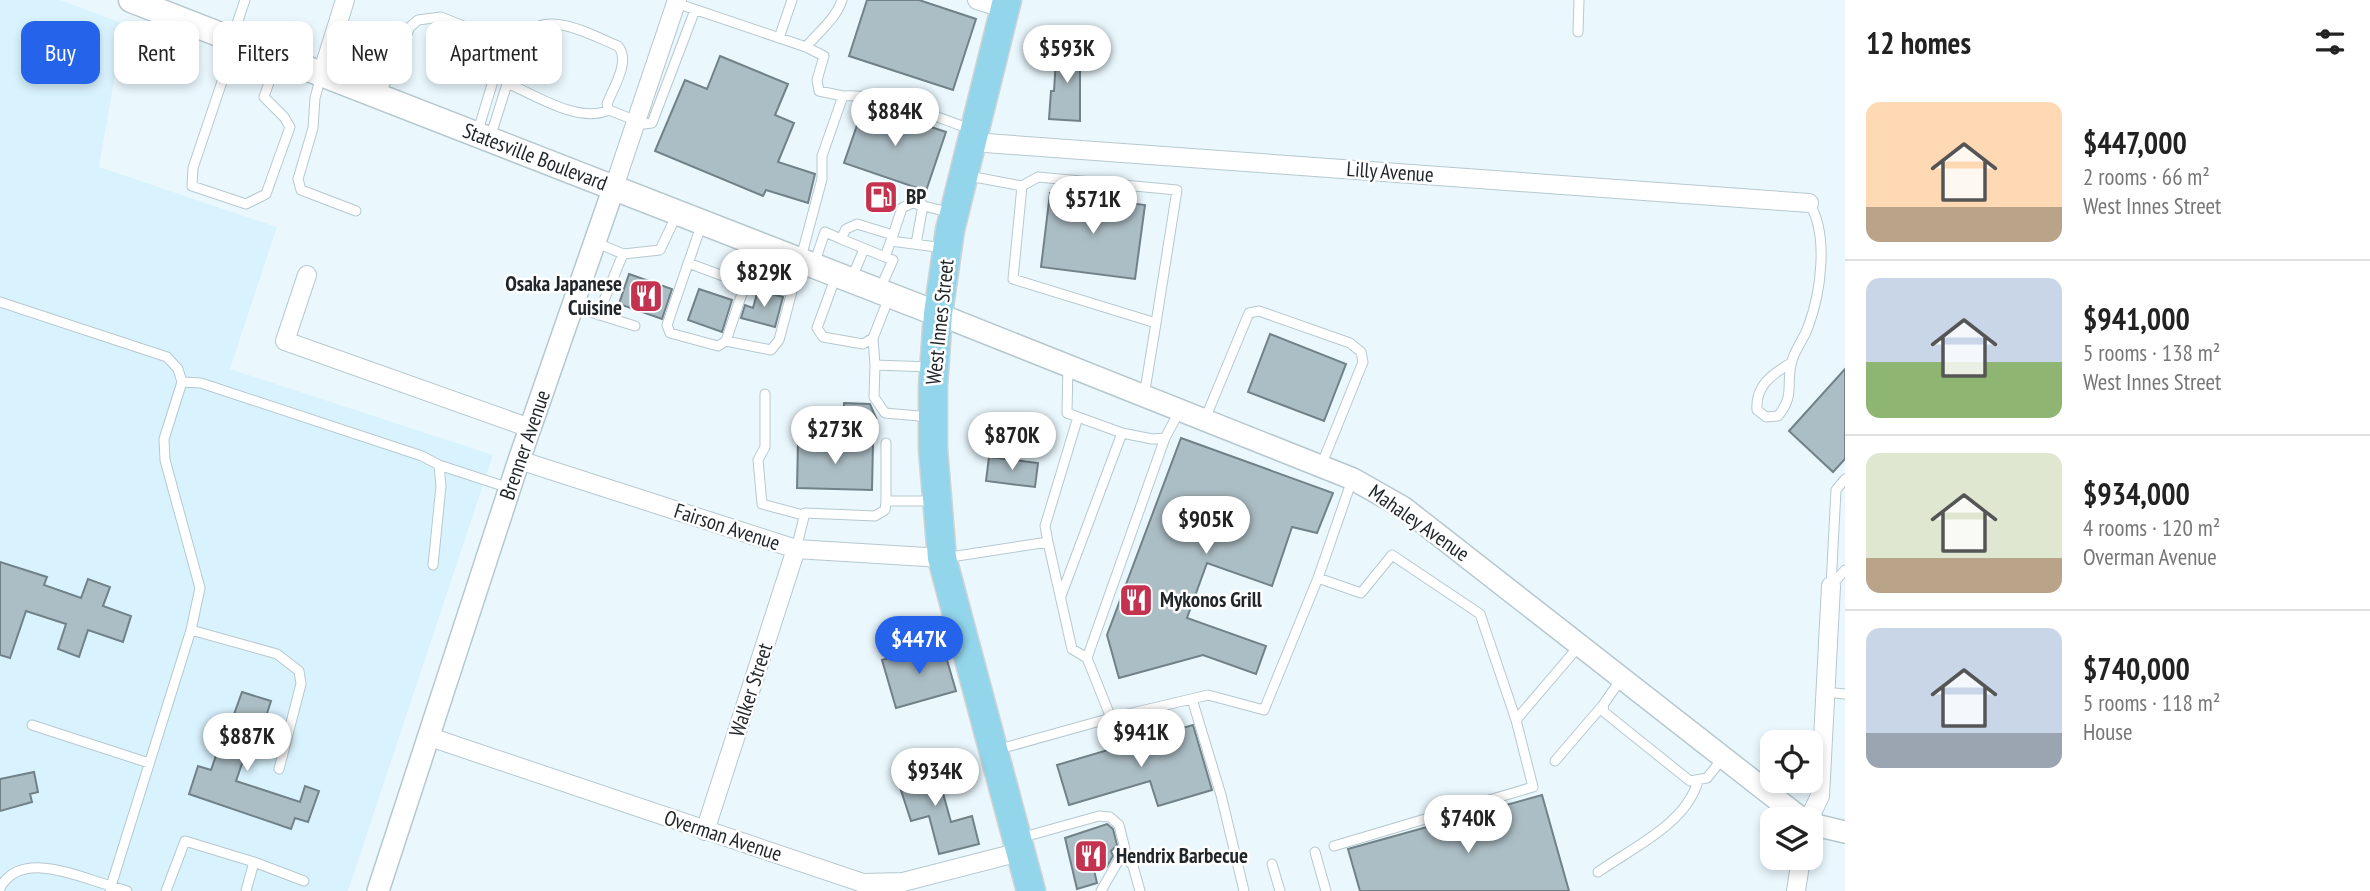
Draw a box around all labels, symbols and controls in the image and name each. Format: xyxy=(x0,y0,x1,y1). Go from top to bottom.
chip: Buy xyxy=(21,21,100,84)
chip: Rent xyxy=(114,21,199,84)
chip: Filters xyxy=(213,21,313,84)
chip: New xyxy=(327,21,412,84)
chip: Apartment xyxy=(426,21,562,84)
text: 12 homes xyxy=(1866,23,1971,62)
icon: filters xyxy=(2311,23,2349,61)
pin: $593K xyxy=(1018,25,1116,85)
text: $593K xyxy=(1039,33,1095,62)
pin: $884K xyxy=(846,88,944,148)
text: $884K xyxy=(867,96,923,125)
street label: Statesville Boulevard xyxy=(459,117,611,197)
text: $447,000 xyxy=(2083,123,2187,162)
icon: home xyxy=(1922,130,2006,214)
street label: Lilly Avenue xyxy=(1346,155,1435,188)
text: 2 rooms · 66 m² xyxy=(2083,162,2210,191)
pin: $571K xyxy=(1044,176,1142,236)
fuel station icon: BP xyxy=(862,178,900,216)
place label: BP xyxy=(906,183,926,210)
text: $571K xyxy=(1065,184,1121,213)
text: West Innes Street xyxy=(2083,191,2221,220)
pin: $829K xyxy=(715,250,813,309)
text: $829K xyxy=(736,257,792,286)
street label: West Innes Street xyxy=(919,257,960,386)
place label: Osaka Japanese Cuisine xyxy=(505,270,622,321)
restaurant icon: Osaka Japanese Cuisine xyxy=(627,277,665,315)
text: $941,000 xyxy=(2083,299,2190,338)
icon: home xyxy=(1922,306,2006,390)
text: 5 rooms · 138 m² xyxy=(2083,338,2220,367)
text: West Innes Street xyxy=(2083,367,2221,396)
street label: Brenner Avenue xyxy=(493,386,556,503)
pin: $273K xyxy=(786,406,884,466)
pin: $870K xyxy=(963,412,1061,472)
text: $273K xyxy=(807,414,863,443)
text: $870K xyxy=(984,420,1040,449)
text: $934,000 xyxy=(2083,474,2190,513)
street label: Mahaley Avenue xyxy=(1364,478,1475,567)
icon: home xyxy=(1922,481,2006,565)
pin: $905K xyxy=(1157,496,1255,556)
street label: Fairson Avenue xyxy=(671,497,784,556)
text: $905K xyxy=(1178,504,1234,533)
text: 4 rooms · 120 m² xyxy=(2083,513,2220,542)
text: Overman Avenue xyxy=(2083,542,2217,571)
restaurant icon: Mykonos Grill xyxy=(1117,581,1155,619)
place label: Mykonos Grill xyxy=(1160,586,1263,613)
pin: $447K xyxy=(870,616,968,676)
text: $447K xyxy=(891,624,947,653)
street label: Walker Street xyxy=(723,639,778,740)
text: $740,000 xyxy=(2083,649,2190,688)
icon: home xyxy=(1922,656,2006,740)
text: 5 rooms · 118 m² xyxy=(2083,688,2220,717)
pin: $941K xyxy=(1092,710,1190,769)
pin: $887K xyxy=(198,714,296,773)
text: $941K xyxy=(1113,717,1169,746)
text: House xyxy=(2083,717,2133,746)
text: $887K xyxy=(219,721,275,750)
map controls xyxy=(1760,730,1823,870)
button: locate xyxy=(1760,730,1823,793)
pin: $934K xyxy=(886,748,984,808)
text: $934K xyxy=(907,756,963,785)
pin: $740K xyxy=(1419,796,1517,855)
text: $740K xyxy=(1440,803,1496,832)
street label: Overman Avenue xyxy=(661,804,785,867)
button: layers xyxy=(1760,807,1823,870)
restaurant icon: Hendrix Barbecue xyxy=(1072,837,1110,875)
place label: Hendrix Barbecue xyxy=(1116,842,1248,869)

